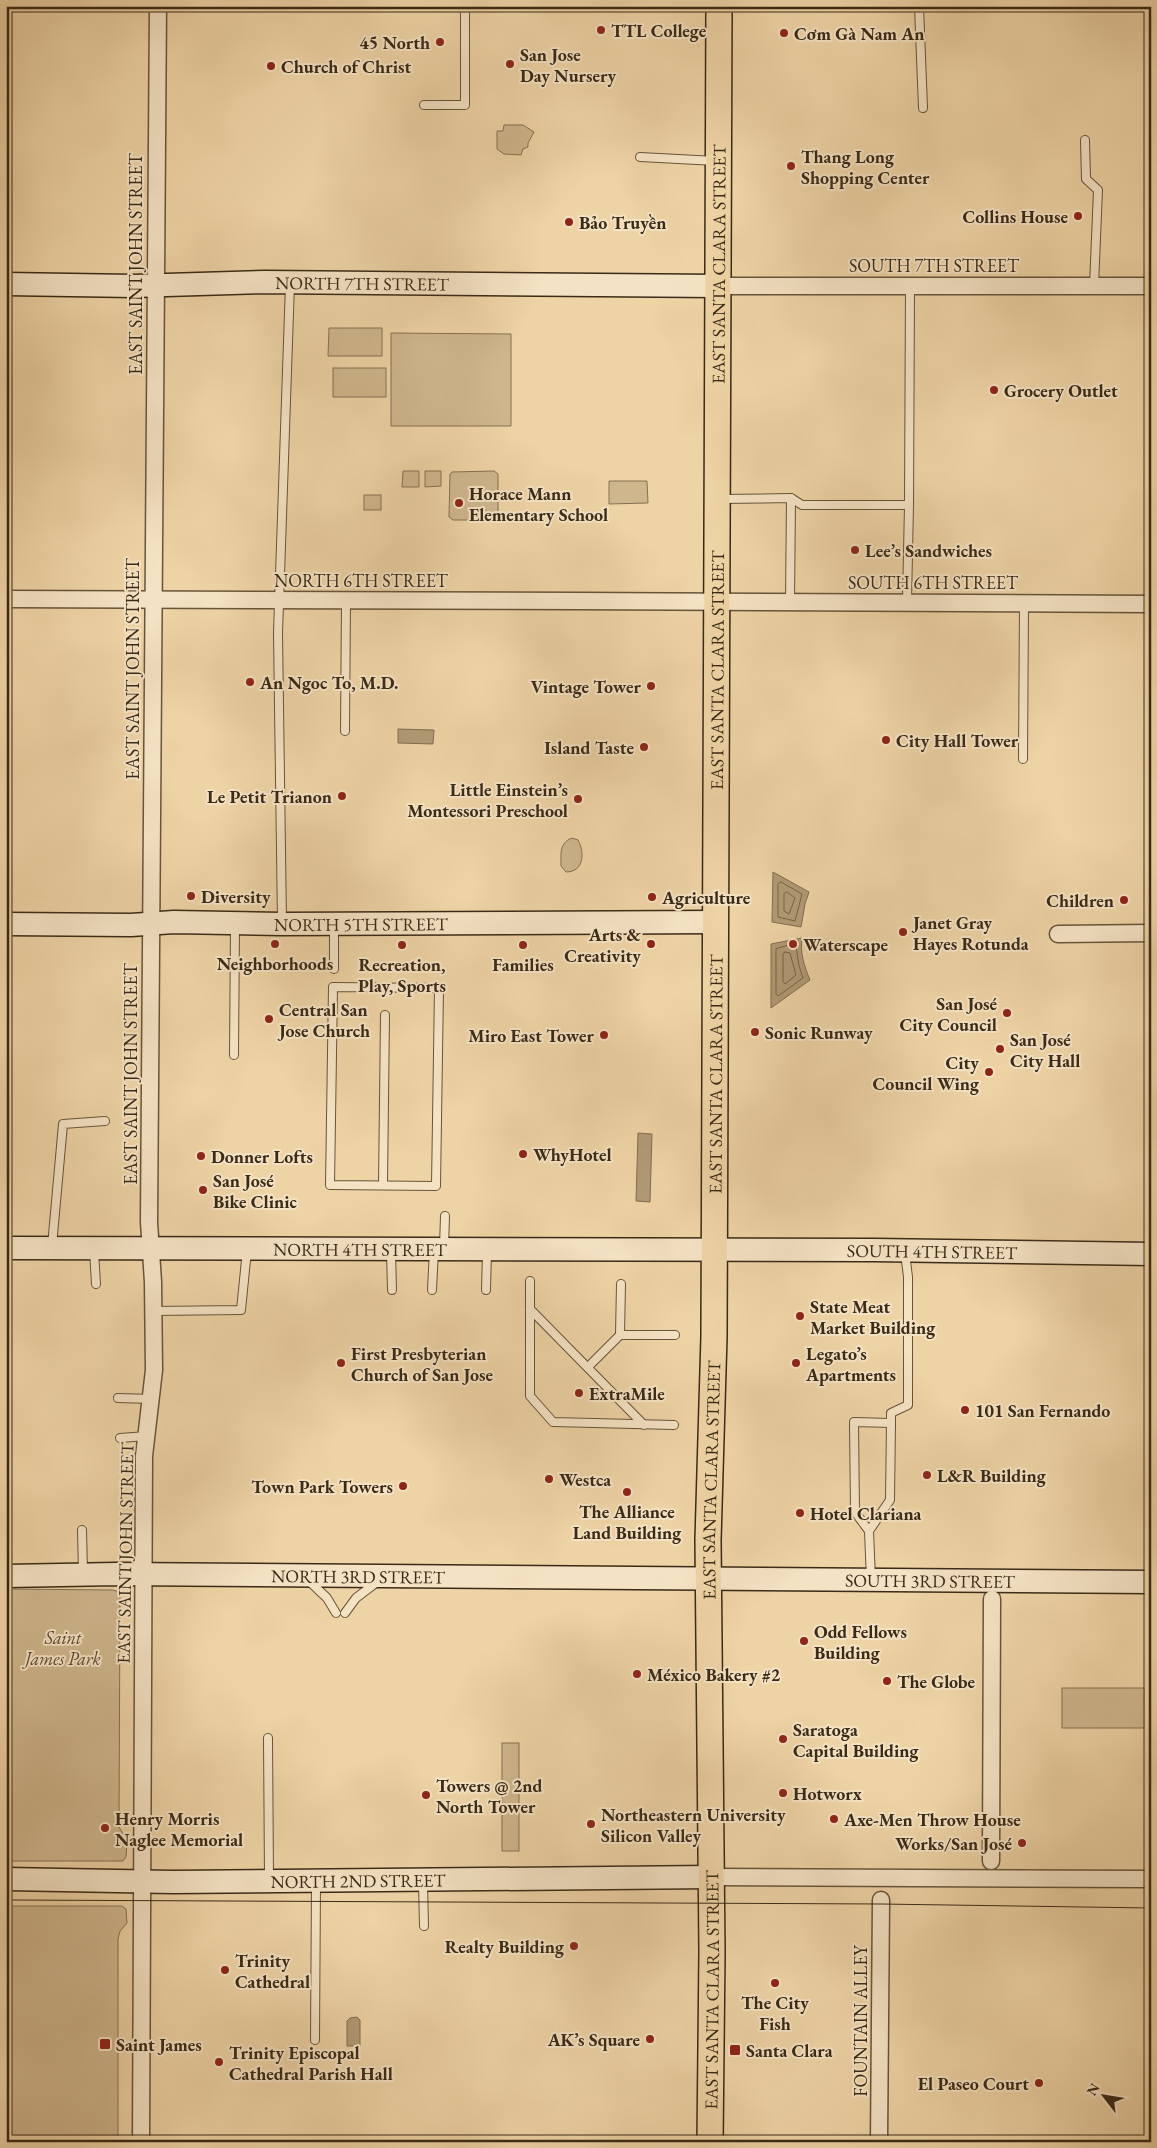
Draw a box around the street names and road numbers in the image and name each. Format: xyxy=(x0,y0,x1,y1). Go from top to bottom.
street label: EAST SANTA CLARA STREET xyxy=(706,143,730,384)
street label: EAST SAINT JOHN STREET xyxy=(124,152,147,375)
street label: SOUTH 7TH STREET xyxy=(849,254,1020,277)
street label: NORTH 7TH STREET xyxy=(275,271,450,295)
street label: EAST SANTA CLARA STREET xyxy=(705,549,728,790)
street label: EAST SAINT JOHN STREET xyxy=(121,557,144,780)
street label: NORTH 6TH STREET xyxy=(274,569,449,592)
street label: SOUTH 6TH STREET xyxy=(848,571,1019,594)
street label: NORTH 5TH STREET xyxy=(274,912,449,936)
street label: EAST SANTA CLARA STREET xyxy=(703,953,727,1194)
street label: EAST SAINT JOHN STREET xyxy=(119,962,142,1185)
street label: NORTH 4TH STREET xyxy=(273,1237,448,1261)
street label: SOUTH 4TH STREET xyxy=(847,1238,1018,1264)
street label: EAST SANTA CLARA STREET xyxy=(696,1359,725,1600)
street label: EAST SAINT JOHN STREET xyxy=(112,1441,138,1664)
street label: NORTH 3RD STREET xyxy=(271,1564,446,1588)
street label: SOUTH 3RD STREET xyxy=(845,1568,1016,1592)
street label: NORTH 2ND STREET xyxy=(270,1868,447,1893)
street label: EAST SANTA CLARA STREET xyxy=(699,1869,724,2110)
street label: FOUNTAIN ALLEY xyxy=(849,1944,872,2097)

